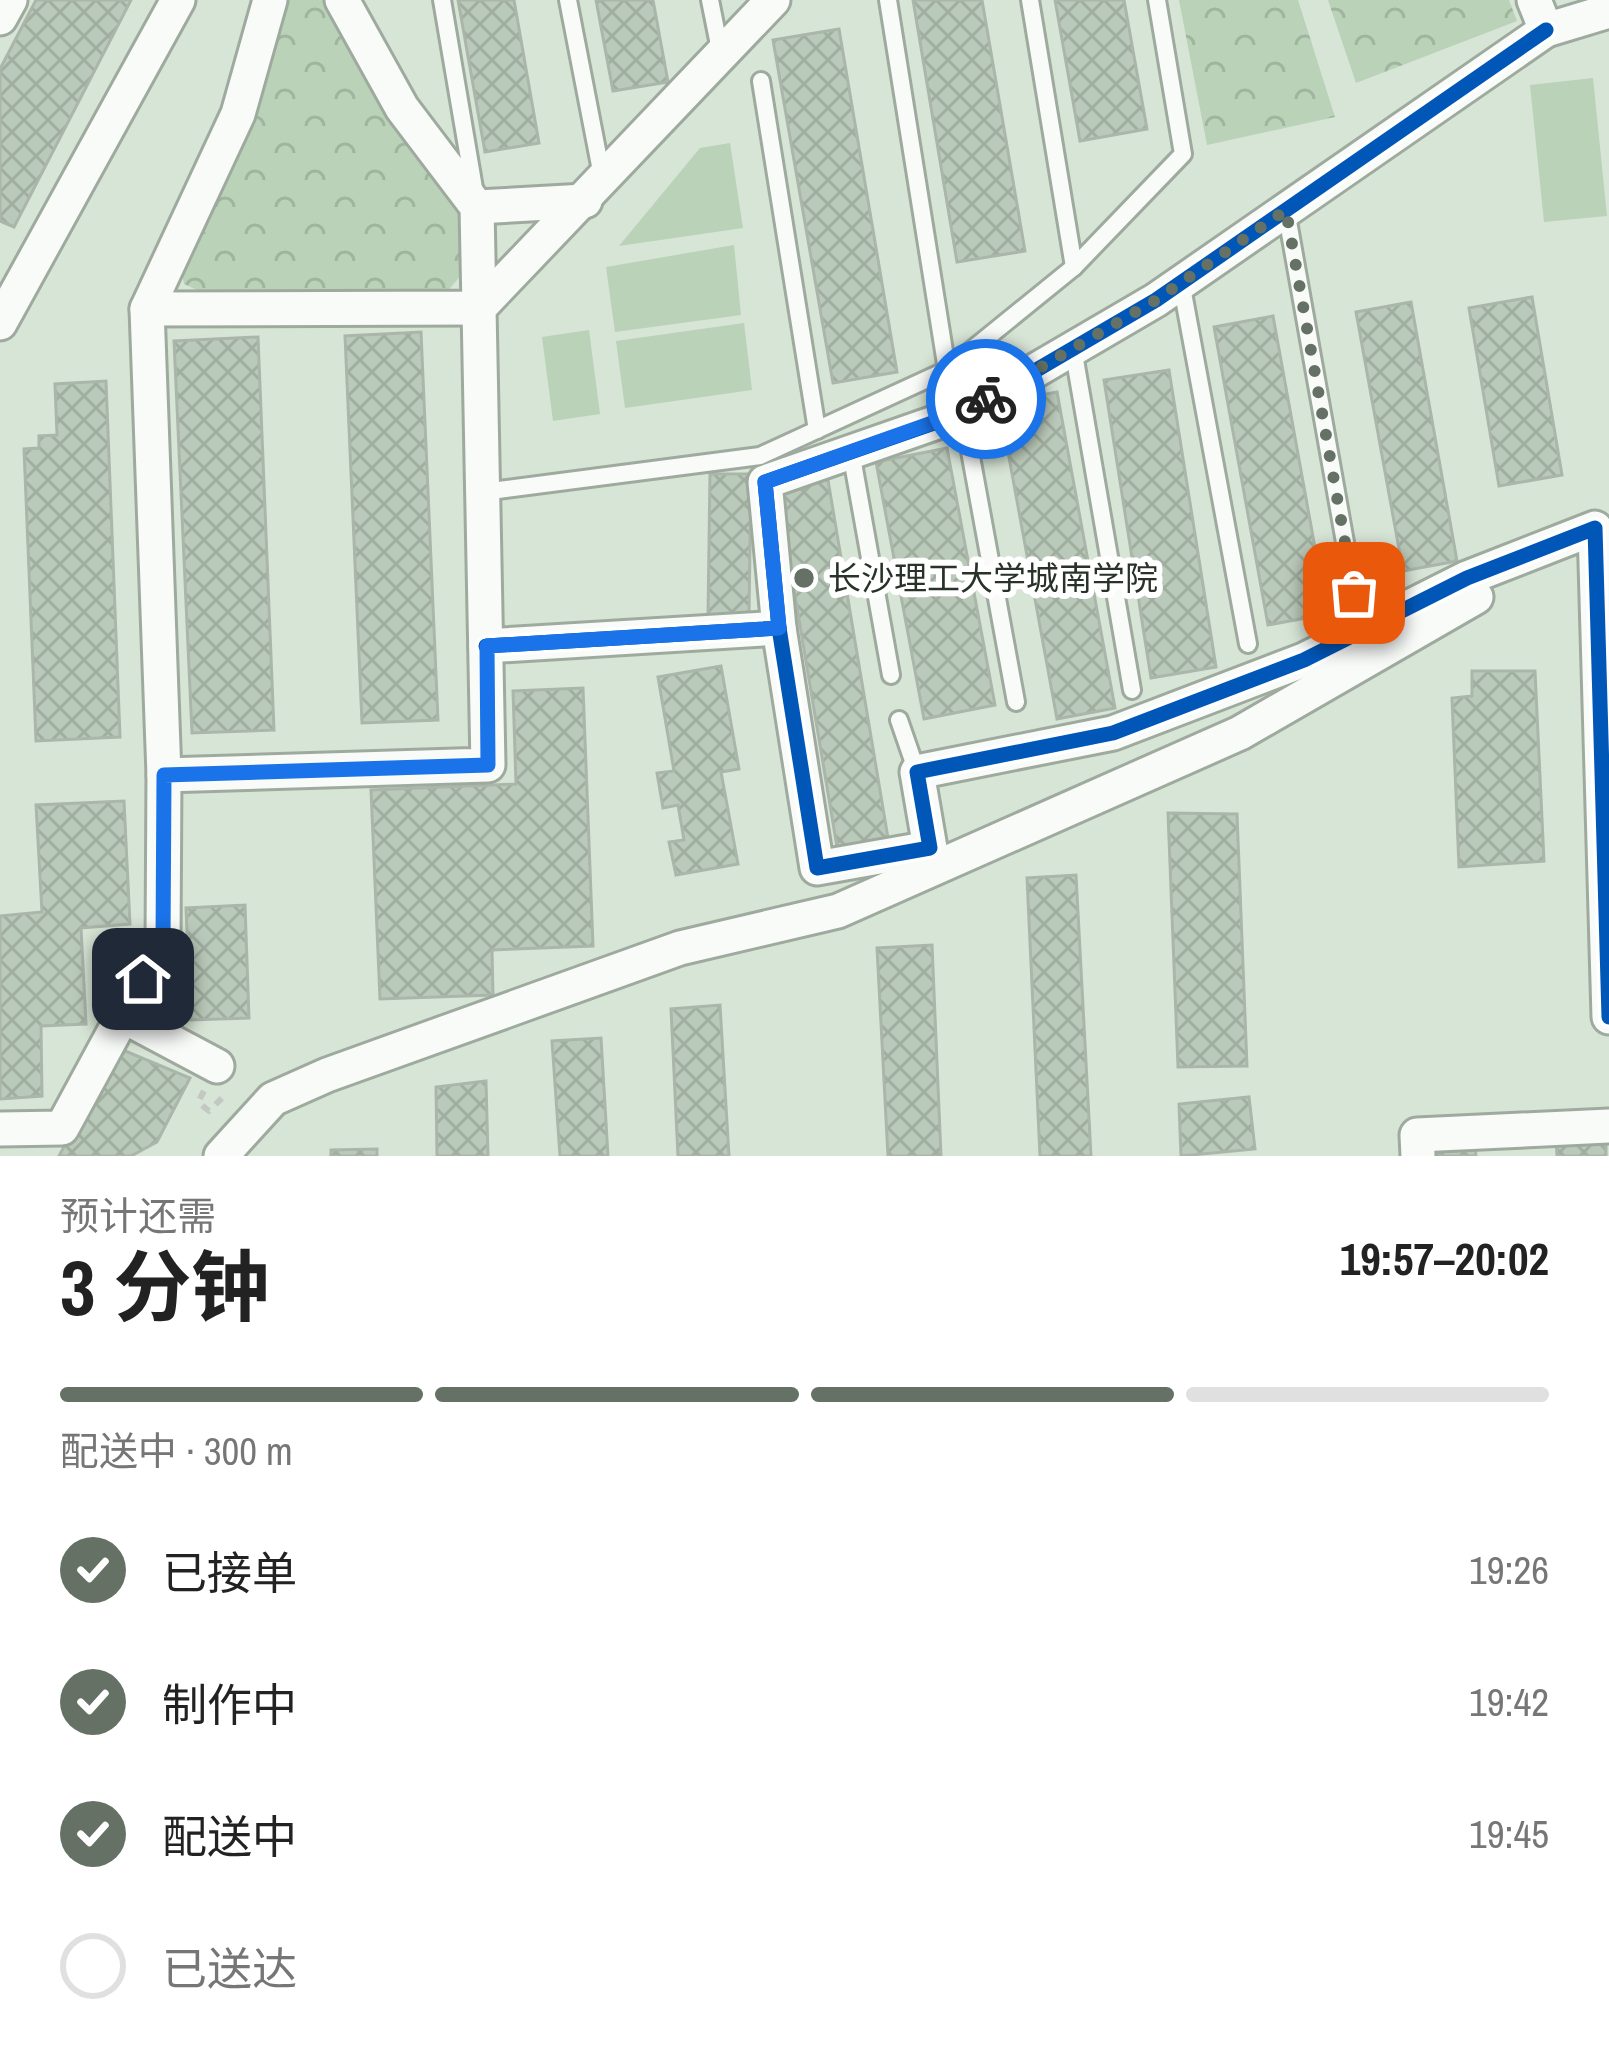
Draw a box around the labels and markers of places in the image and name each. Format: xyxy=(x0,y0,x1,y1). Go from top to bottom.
pin xyxy=(1303,542,1405,644)
place label: 长沙理工大学城南学院 xyxy=(828,556,1158,600)
marker: 长沙理工大学城南学院 xyxy=(791,565,817,591)
pin xyxy=(92,928,194,1030)

